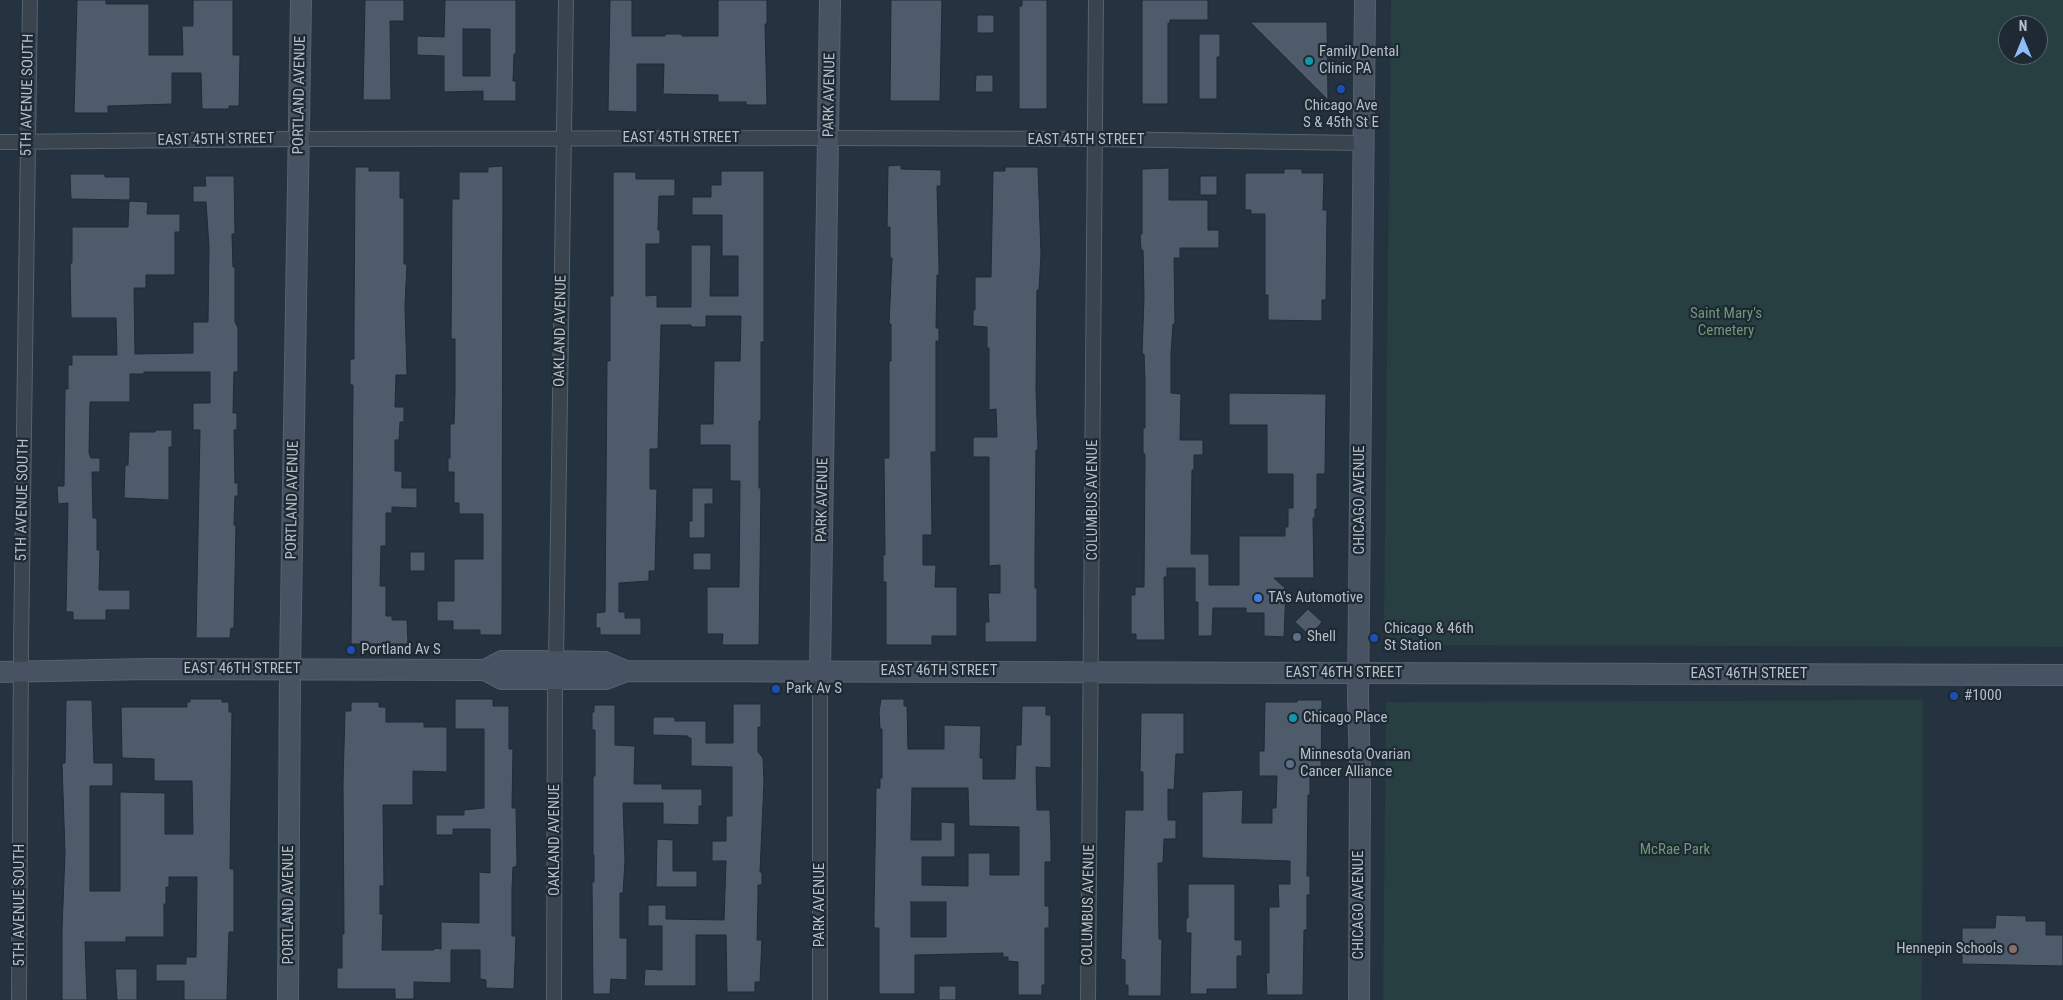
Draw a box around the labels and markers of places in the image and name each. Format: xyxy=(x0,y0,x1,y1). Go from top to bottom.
place label: Family Dental Clinic PA xyxy=(1319,43,1399,78)
marker: Family Dental Clinic PA xyxy=(1303,55,1315,67)
marker: Chicago Ave S & 45th St E xyxy=(1335,83,1347,95)
place label: Chicago Ave S & 45th St E xyxy=(1303,97,1379,132)
place label: TA's Automotive xyxy=(1268,589,1363,607)
marker: TA's Automotive xyxy=(1252,592,1264,604)
place label: Chicago & 46th St Station xyxy=(1384,620,1474,655)
place label: Shell xyxy=(1307,628,1336,646)
marker: Shell xyxy=(1291,631,1303,643)
marker: Chicago & 46th St Station xyxy=(1368,632,1380,644)
place label: Portland Av S xyxy=(361,641,441,659)
marker: Portland Av S xyxy=(345,644,357,656)
place label: Park Av S xyxy=(786,680,842,698)
marker: Park Av S xyxy=(770,683,782,695)
place label: #1000 xyxy=(1964,687,2002,705)
marker: #1000 xyxy=(1948,690,1960,702)
place label: Chicago Place xyxy=(1303,709,1388,727)
marker: Chicago Place xyxy=(1287,712,1299,724)
place label: Minnesota Ovarian Cancer Alliance xyxy=(1300,746,1411,781)
marker: Minnesota Ovarian Cancer Alliance xyxy=(1284,758,1296,770)
place label: Hennepin Schools xyxy=(1896,940,2003,958)
marker: Hennepin Schools xyxy=(2007,943,2019,955)

